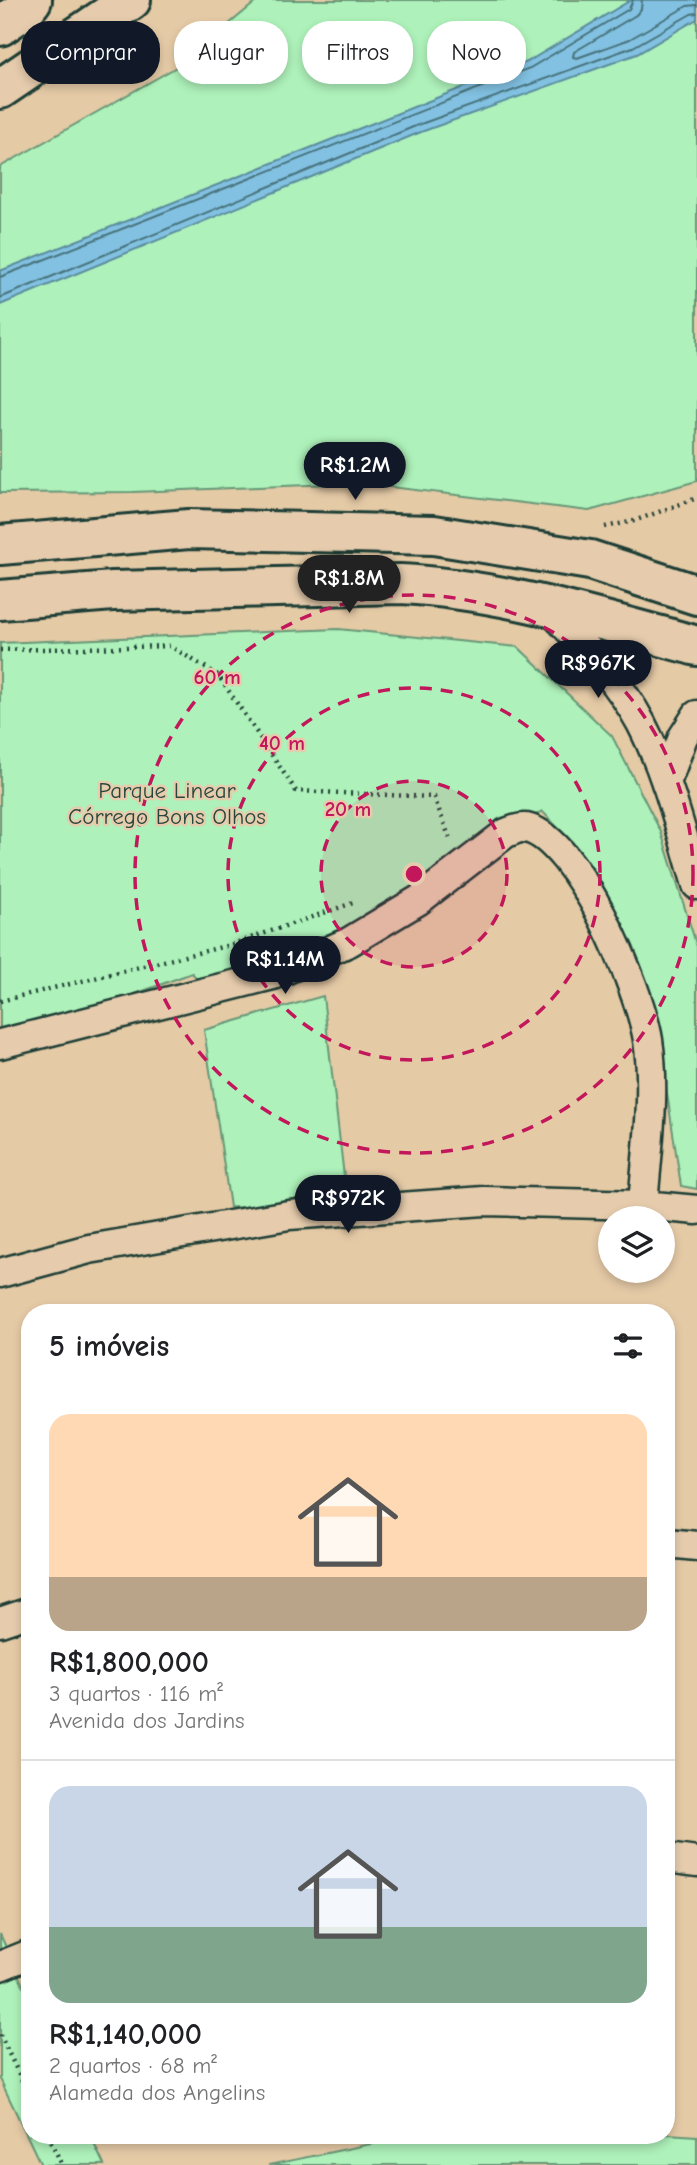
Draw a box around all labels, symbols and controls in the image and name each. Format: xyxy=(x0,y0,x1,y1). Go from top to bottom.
chip: Comprar xyxy=(21,21,160,84)
chip: Alugar xyxy=(174,21,288,84)
chip: Filtros xyxy=(302,21,413,84)
chip: Novo xyxy=(427,21,526,84)
pin: R$1.2M xyxy=(298,442,412,502)
text: R$1.2M xyxy=(320,451,390,478)
pin: R$1.8M xyxy=(292,556,406,615)
text: R$1.8M xyxy=(314,564,384,591)
pin: R$967K xyxy=(541,640,655,700)
text: R$967K xyxy=(561,649,635,676)
text: 60 m xyxy=(193,665,241,689)
text: 40 m xyxy=(259,731,305,755)
park label: Parque Linear Córrego Bons Olhos xyxy=(68,777,266,830)
text: 20 m xyxy=(325,797,371,821)
centre of rings xyxy=(402,862,426,886)
pin: R$1.14M xyxy=(220,936,350,996)
text: R$1.14M xyxy=(246,945,324,972)
pin: R$972K xyxy=(291,1176,405,1235)
text: R$972K xyxy=(311,1184,385,1211)
map controls xyxy=(598,1206,675,1283)
button: layers xyxy=(598,1206,675,1283)
icon: filters xyxy=(609,1327,647,1365)
text: 5 imóveis xyxy=(49,1329,169,1364)
icon: home xyxy=(285,1459,411,1585)
text: R$1,800,000 xyxy=(49,1645,209,1680)
text: 3 quartos · 116 m² xyxy=(49,1680,223,1707)
text: Avenida dos Jardins xyxy=(49,1707,245,1734)
icon: home xyxy=(285,1831,411,1957)
text: R$1,140,000 xyxy=(49,2017,202,2052)
text: 2 quartos · 68 m² xyxy=(49,2052,217,2079)
text: Alameda dos Angelins xyxy=(49,2079,265,2106)

